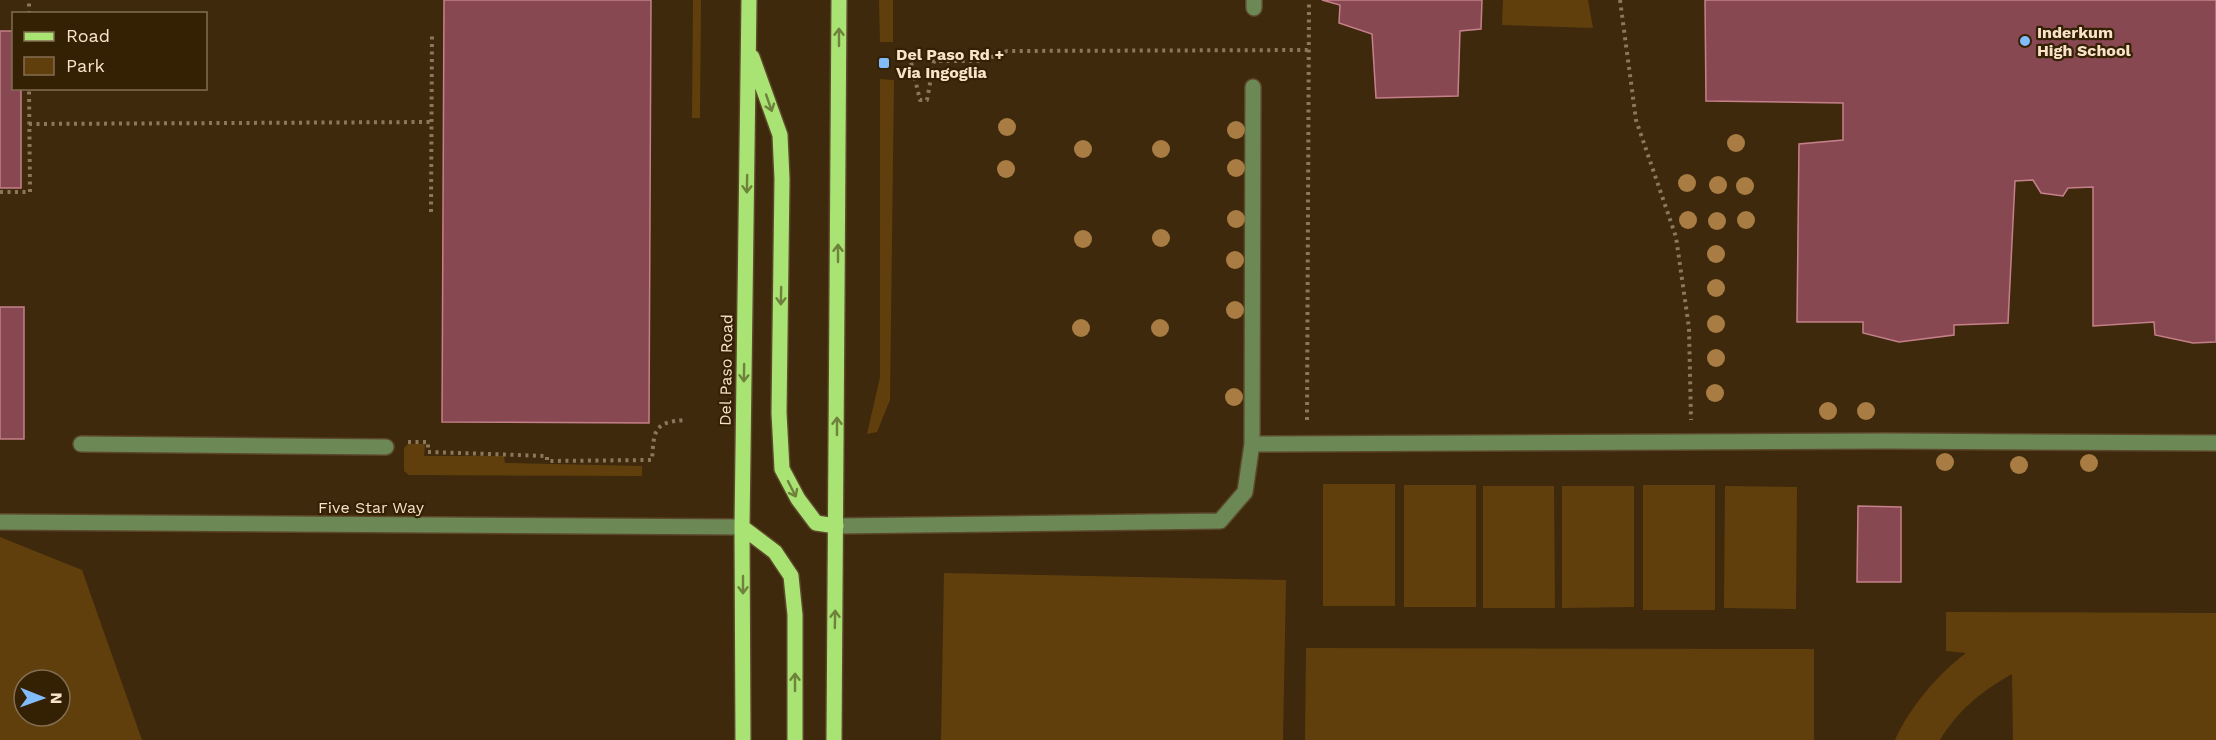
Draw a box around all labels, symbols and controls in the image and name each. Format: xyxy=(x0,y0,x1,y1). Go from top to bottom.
legend xyxy=(12,12,207,90)
place label: Inderkum High School xyxy=(2037,23,2131,60)
text: Road xyxy=(66,25,110,46)
one-way arrow xyxy=(833,28,845,48)
marker: Inderkum High School xyxy=(2018,34,2032,48)
place label: Del Paso Rd + Via Ingoglia xyxy=(896,45,1004,82)
text: Park xyxy=(66,55,105,76)
marker: Del Paso Rd + Via Ingoglia xyxy=(877,56,891,70)
one-way arrow xyxy=(764,93,775,112)
one-way arrow xyxy=(741,174,753,194)
one-way arrow xyxy=(832,244,844,264)
one-way arrow xyxy=(775,286,787,306)
street label: Del Paso Road xyxy=(716,314,736,426)
one-way arrow xyxy=(739,362,750,382)
one-way arrow xyxy=(831,416,843,436)
one-way arrow xyxy=(787,479,799,497)
street label: Five Star Way xyxy=(318,498,425,517)
one-way arrow xyxy=(737,575,749,595)
one-way arrow xyxy=(829,609,841,629)
north arrow xyxy=(12,668,72,728)
one-way arrow xyxy=(789,672,801,692)
text: N xyxy=(47,692,66,704)

